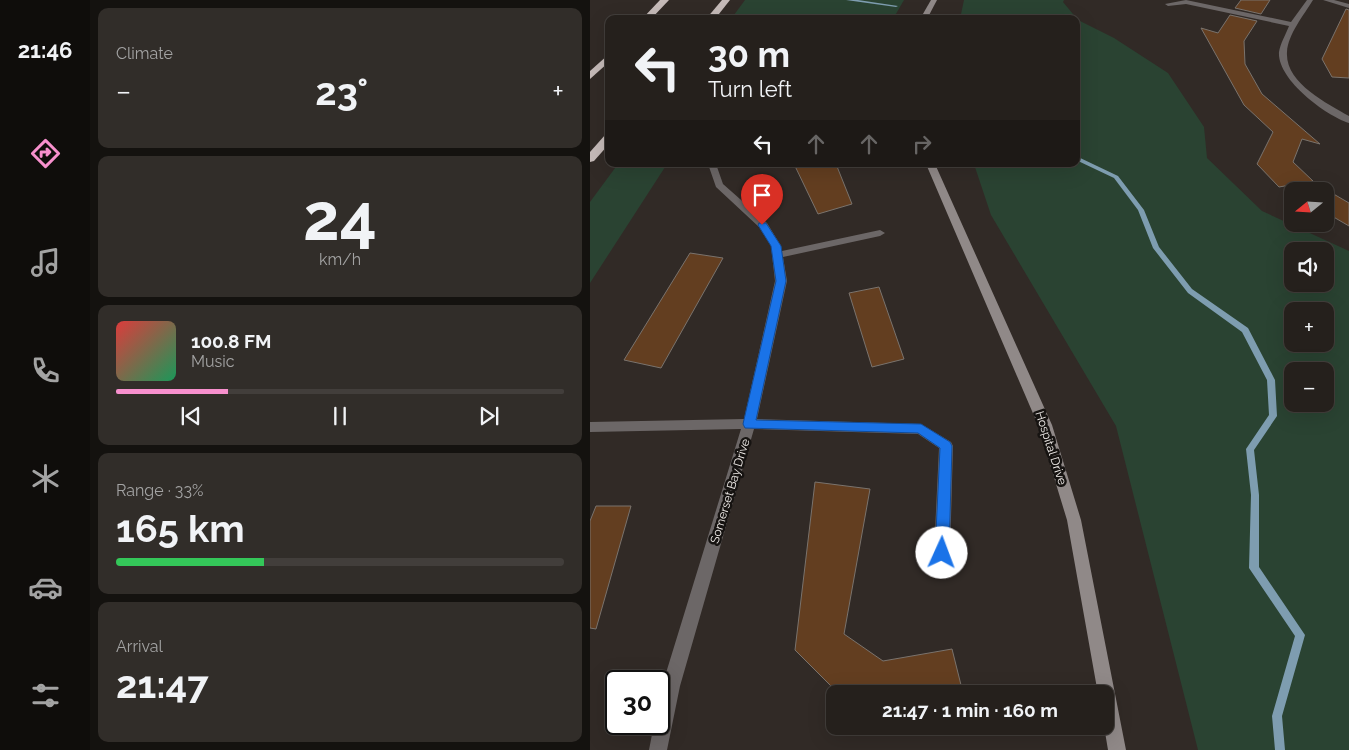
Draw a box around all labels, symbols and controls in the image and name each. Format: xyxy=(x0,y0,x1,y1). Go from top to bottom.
text: 30 m xyxy=(708,34,790,75)
icon: left xyxy=(625,35,690,100)
text: 21:46 xyxy=(18,37,72,63)
text: Climate xyxy=(116,44,173,63)
text: 23° xyxy=(315,69,368,114)
text: − xyxy=(116,75,131,108)
text: + xyxy=(552,75,564,108)
text: Turn left xyxy=(708,76,792,102)
icon: left xyxy=(749,130,777,158)
icon: ahead xyxy=(802,130,830,158)
icon: ahead xyxy=(855,130,883,158)
icon: right xyxy=(908,130,936,158)
icon: directions xyxy=(28,136,63,171)
pin xyxy=(741,174,783,225)
text: 24 xyxy=(303,179,377,255)
icon: arrive xyxy=(748,181,776,209)
north arrow xyxy=(1284,182,1334,232)
map controls xyxy=(1284,182,1334,412)
button: sound xyxy=(1284,242,1334,292)
icon: music xyxy=(28,245,63,280)
text: km/h xyxy=(319,250,361,269)
button: + xyxy=(1284,302,1334,352)
text: 100.8 FM xyxy=(191,330,271,352)
text: Music xyxy=(191,352,235,371)
icon: phone xyxy=(28,353,63,388)
button: − xyxy=(1284,362,1334,412)
icon: previous xyxy=(177,402,205,430)
icon: pause xyxy=(326,402,354,430)
icon: next xyxy=(475,402,503,430)
street label: Hospital Drive xyxy=(1032,409,1070,487)
street label: Somerset Bay Drive xyxy=(707,437,753,545)
icon: climate xyxy=(28,461,63,496)
text: Range · 33% xyxy=(116,481,203,500)
text: 165 km xyxy=(116,506,245,551)
position arrow xyxy=(915,526,967,578)
icon: car xyxy=(28,570,63,605)
text: Arrival xyxy=(116,637,163,656)
text: 21:47 xyxy=(116,662,209,707)
speed limit sign: 30 xyxy=(605,670,670,735)
icon: filters xyxy=(28,678,63,713)
text: 21:47 · 1 min · 160 m xyxy=(882,699,1058,721)

